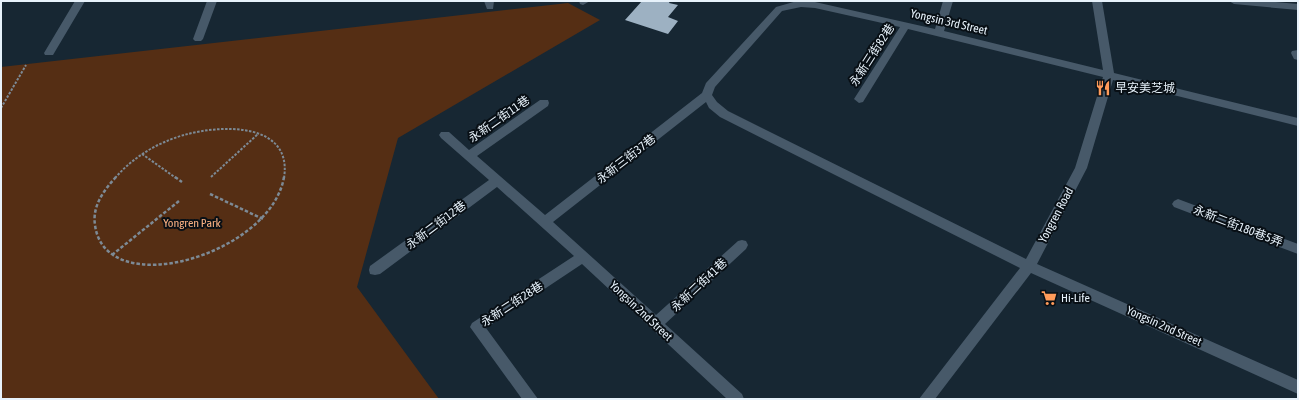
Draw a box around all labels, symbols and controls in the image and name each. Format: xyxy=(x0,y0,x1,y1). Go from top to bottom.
street label: Yongsin 3rd Street xyxy=(909,6,989,38)
street label: 永新三街82巷 xyxy=(847,21,897,89)
restaurant icon: 早安美芝城 xyxy=(1094,79,1112,97)
place label: 早安美芝城 xyxy=(1115,81,1175,95)
street label: 永新二街11巷 xyxy=(466,93,532,145)
street label: 永新三街37巷 xyxy=(594,132,658,186)
street label: Yongren Road xyxy=(1036,185,1076,245)
street label: 永新二街12巷 xyxy=(403,198,469,252)
street label: 永新二街180巷5弄 xyxy=(1191,203,1285,249)
park label: Yongren Park xyxy=(163,216,222,230)
street label: 永新二街41巷 xyxy=(668,256,730,314)
street label: Yongsin 2nd Street xyxy=(607,278,676,344)
street label: 永新二街28巷 xyxy=(478,279,546,329)
supermarket icon: Hi-Life xyxy=(1040,289,1058,307)
place label: Hi-Life xyxy=(1061,291,1090,305)
street label: Yongsin 2nd Street xyxy=(1124,303,1204,349)

